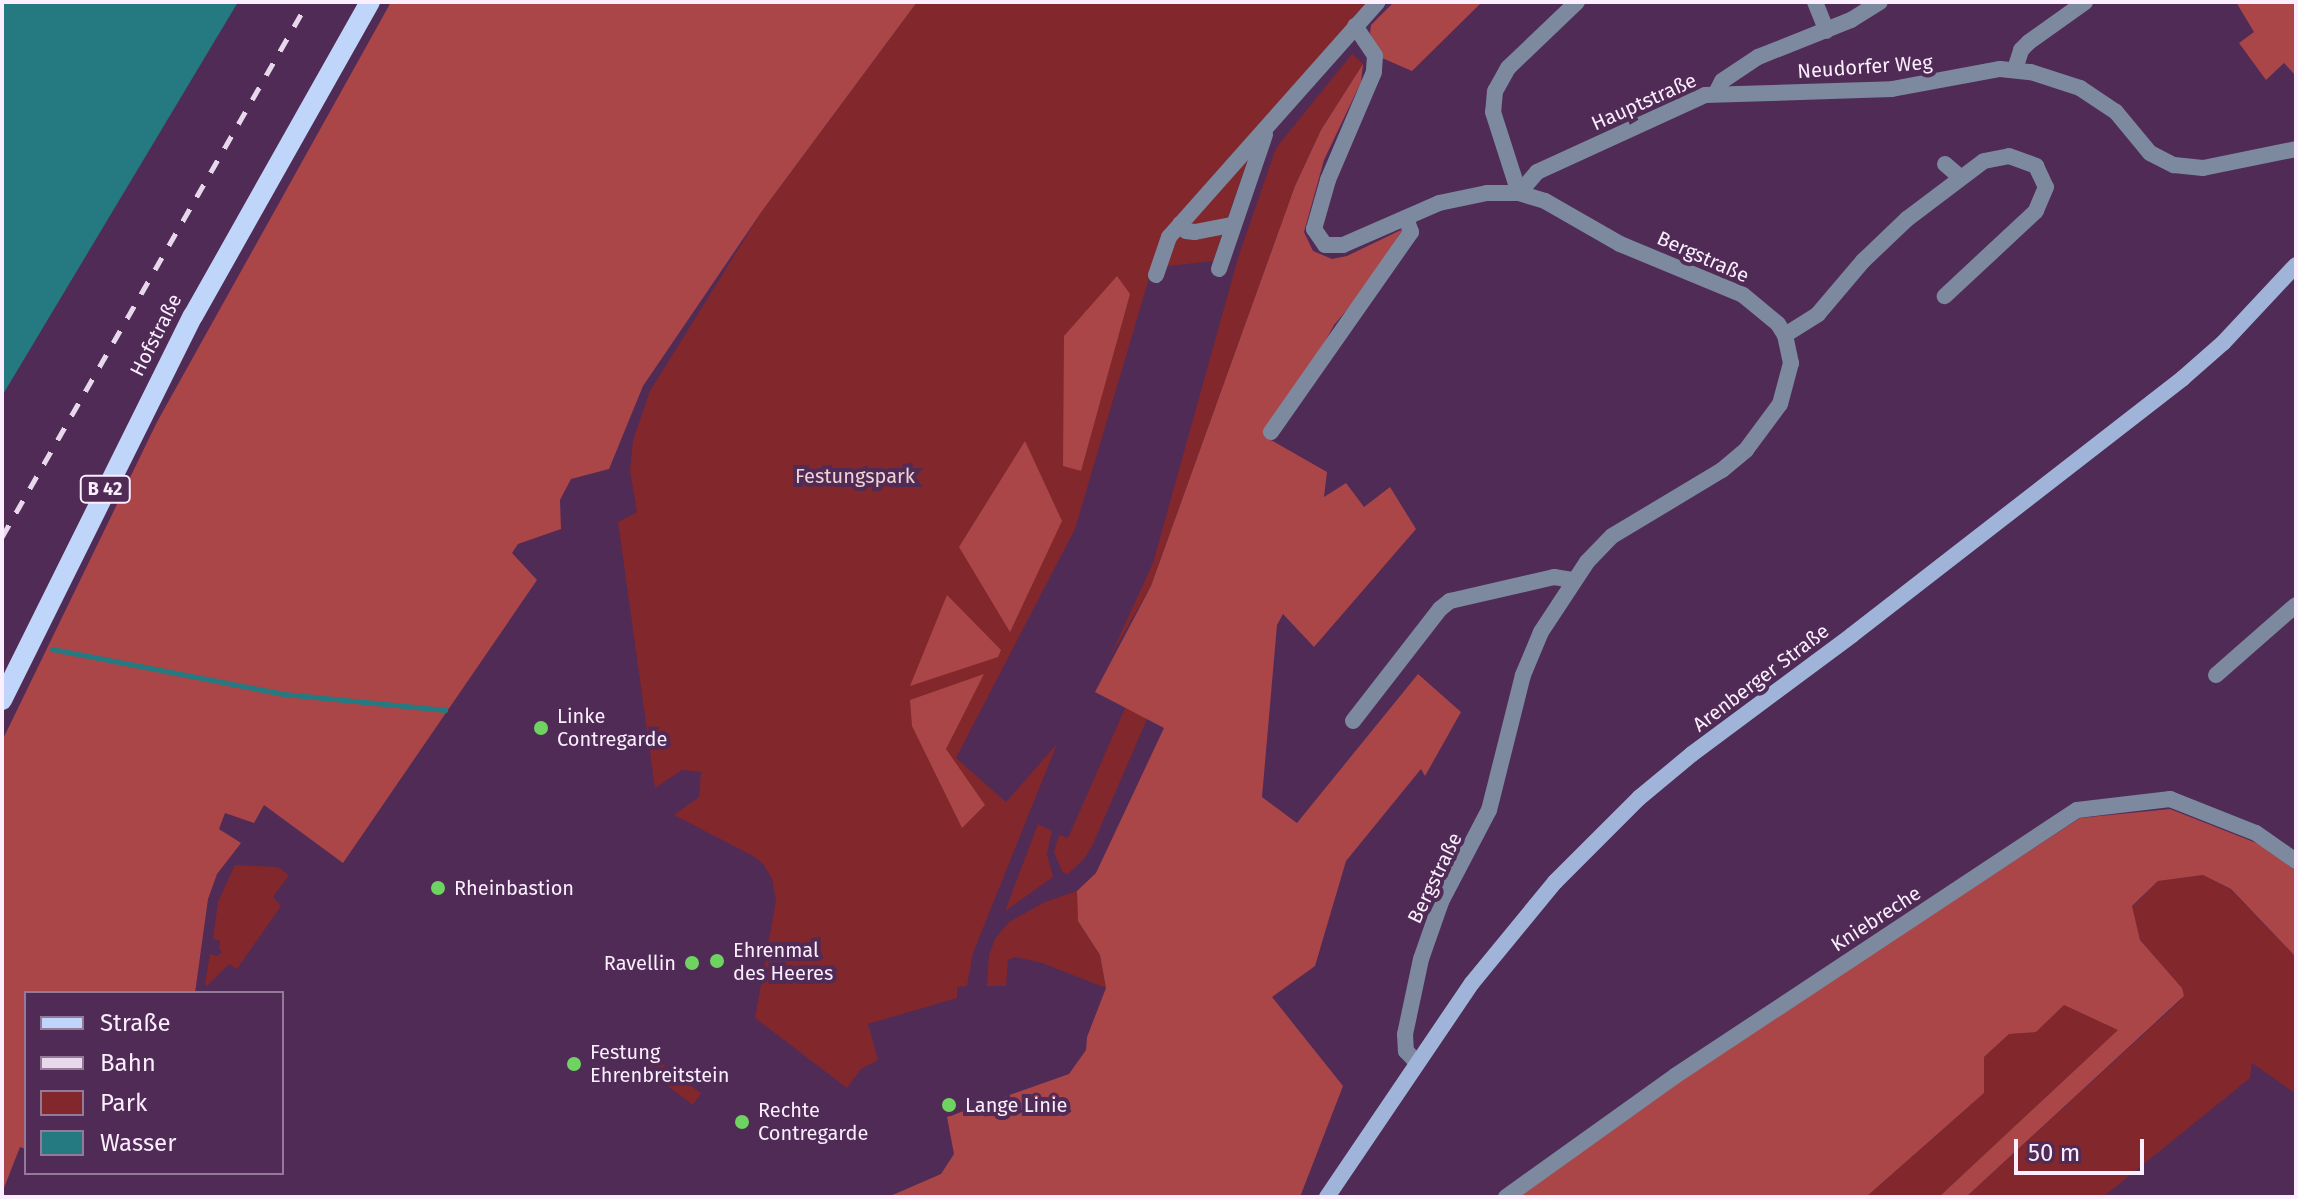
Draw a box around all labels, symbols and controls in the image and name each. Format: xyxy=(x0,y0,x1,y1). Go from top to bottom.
street label: Neudorfer Weg xyxy=(1797,50,1933,84)
street label: Hauptstraße xyxy=(1588,68,1700,136)
street label: Bergstraße xyxy=(1653,226,1753,288)
street label: Hofstraße xyxy=(125,290,187,380)
park label: Festungspark xyxy=(795,464,915,488)
road number: B 42 xyxy=(79,475,131,503)
street label: Arenberger Straße xyxy=(1688,619,1834,737)
place label: Linke Contregarde xyxy=(557,704,667,751)
marker: Linke Contregarde xyxy=(532,719,550,737)
street label: Bergstraße xyxy=(1403,829,1467,927)
place label: Rheinbastion xyxy=(454,876,574,900)
marker: Rheinbastion xyxy=(429,879,447,897)
street label: Kniebreche xyxy=(1827,881,1925,957)
place label: Ehrenmal des Heeres xyxy=(733,938,833,985)
place label: Ravellin xyxy=(604,951,676,975)
marker: Ehrenmal des Heeres xyxy=(708,952,726,970)
marker: Ravellin xyxy=(683,954,701,972)
legend xyxy=(24,991,284,1175)
text: Straße xyxy=(100,1009,171,1037)
place label: Festung Ehrenbreitstein xyxy=(590,1040,729,1087)
text: Bahn xyxy=(100,1049,156,1077)
marker: Festung Ehrenbreitstein xyxy=(565,1055,583,1073)
text: Park xyxy=(100,1089,147,1117)
place label: Lange Linie xyxy=(965,1093,1067,1117)
marker: Lange Linie xyxy=(940,1096,958,1114)
place label: Rechte Contregarde xyxy=(758,1098,868,1145)
marker: Rechte Contregarde xyxy=(733,1113,751,1131)
scale bar xyxy=(2018,1123,2148,1173)
text: Wasser xyxy=(100,1129,176,1157)
text: 50 m xyxy=(2028,1139,2080,1167)

